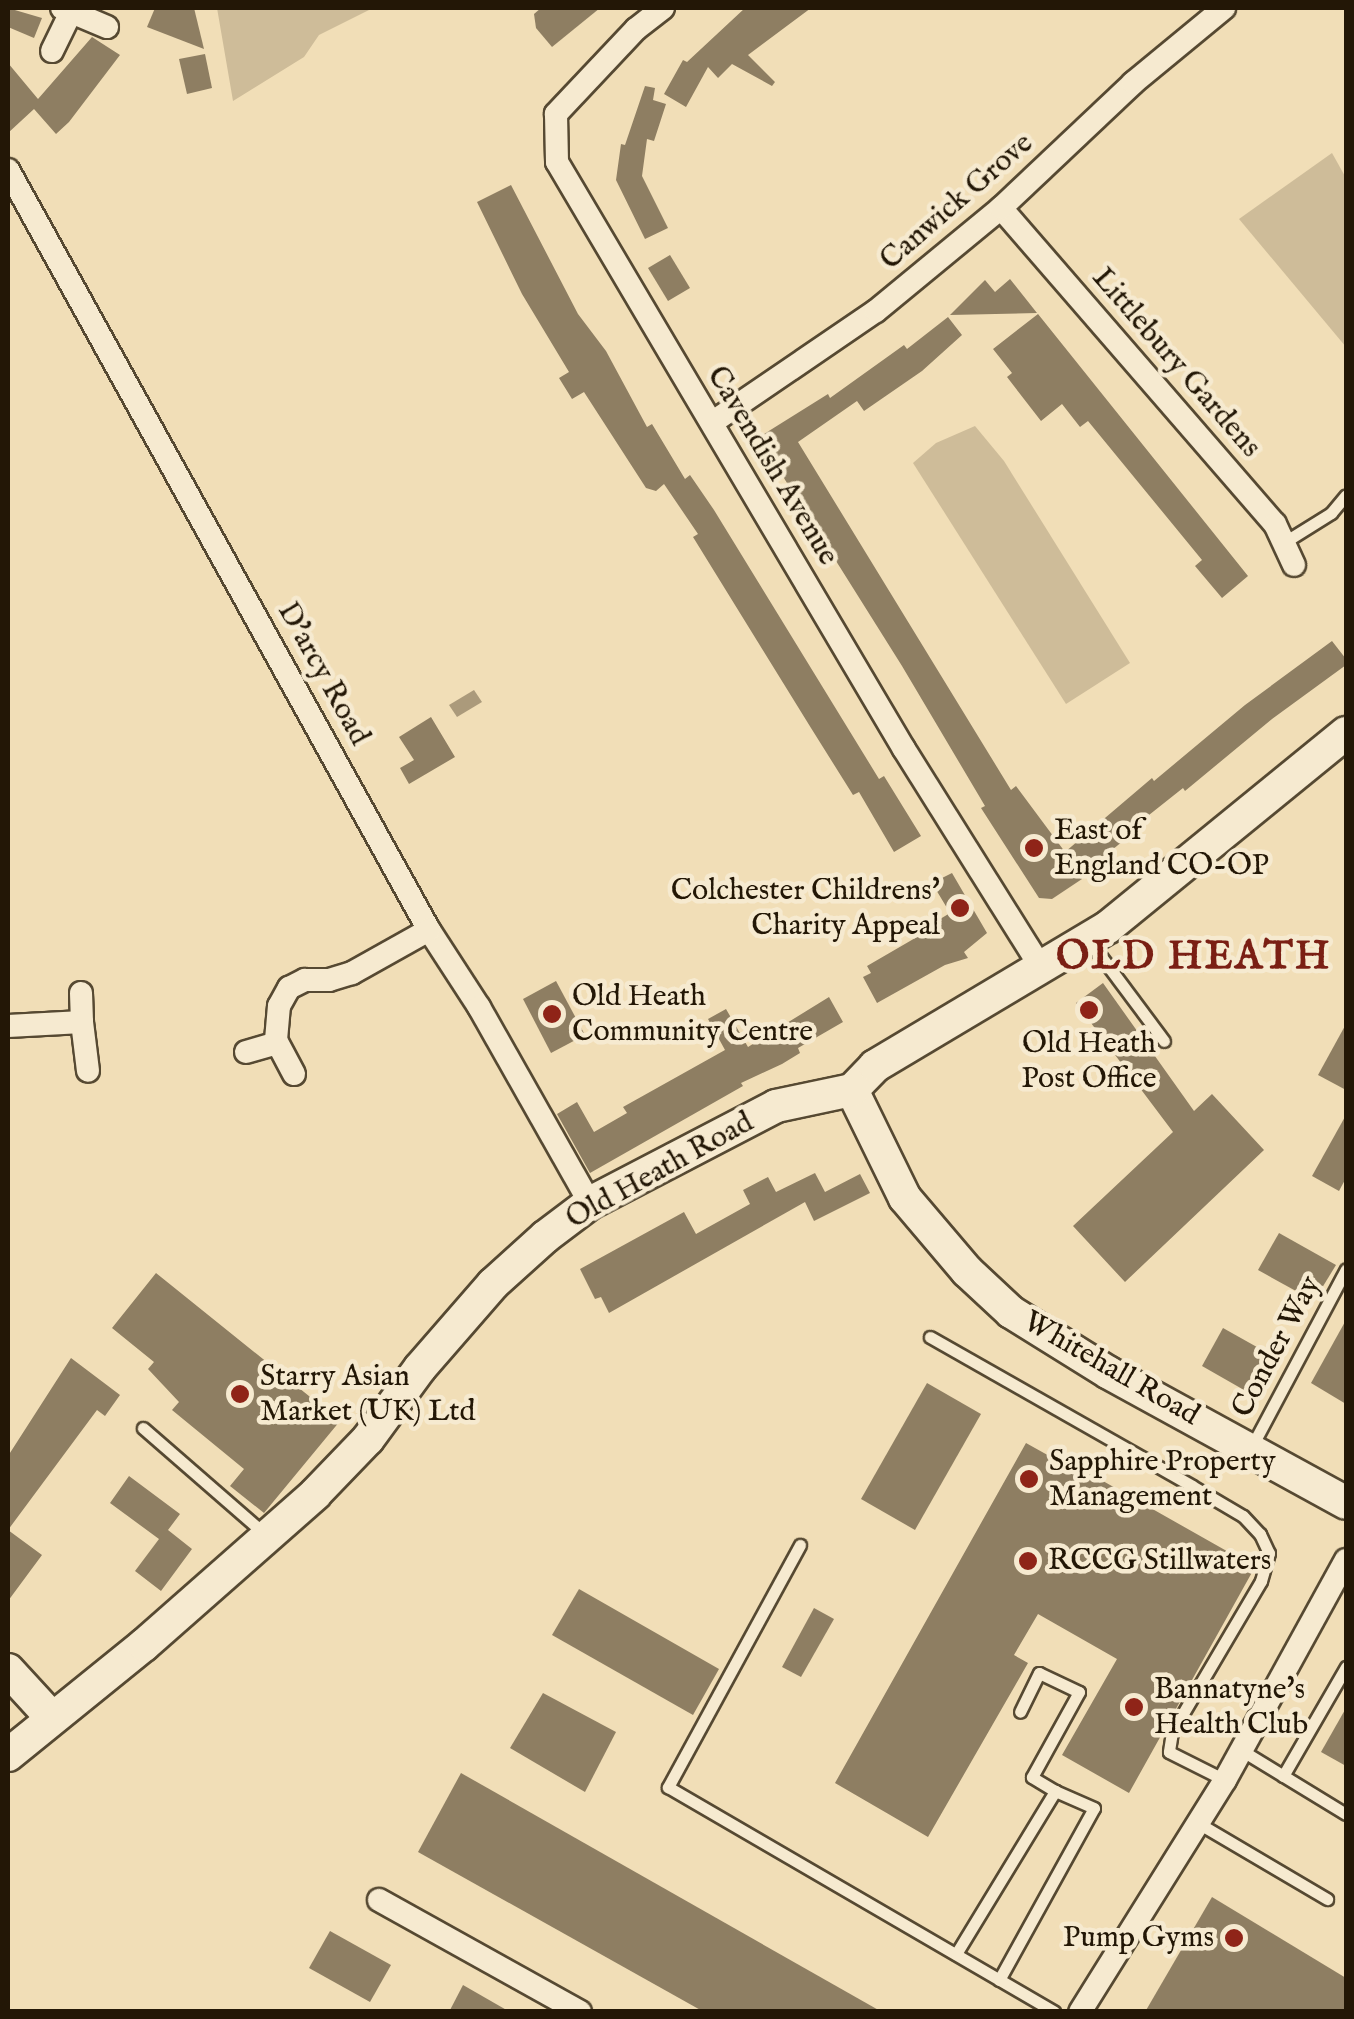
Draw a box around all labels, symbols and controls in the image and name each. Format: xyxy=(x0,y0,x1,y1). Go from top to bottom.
street label: Canwick Grove xyxy=(873,126,1041,278)
street label: Littlebury Gardens xyxy=(1084,261,1268,465)
street label: Cavendish Avenue xyxy=(698,360,846,572)
street label: D'arcy Road xyxy=(269,596,377,752)
place label: East of England CO-OP xyxy=(1054,813,1269,884)
marker: East of England CO-OP xyxy=(1023,837,1045,859)
place label: Colchester Childrens' Charity Appeal xyxy=(671,873,940,944)
marker: Colchester Childrens' Charity Appeal xyxy=(949,897,971,919)
district label: OLD HEATH xyxy=(1056,934,1332,982)
place label: Old Heath Community Centre xyxy=(572,979,813,1050)
marker: Old Heath Post Office xyxy=(1078,999,1100,1021)
marker: Old Heath Community Centre xyxy=(541,1003,563,1025)
place label: Old Heath Post Office xyxy=(1021,1026,1157,1096)
street label: Old Heath Road xyxy=(560,1105,760,1237)
street label: Conder Way xyxy=(1225,1270,1329,1424)
street label: Whitehall Road xyxy=(1016,1304,1206,1434)
place label: Starry Asian Market (UK) Ltd xyxy=(260,1359,476,1430)
marker: Starry Asian Market (UK) Ltd xyxy=(229,1383,251,1405)
place label: Sapphire Property Management xyxy=(1049,1444,1276,1514)
marker: Sapphire Property Management xyxy=(1018,1468,1040,1490)
place label: RCCG Stillwaters xyxy=(1048,1543,1271,1579)
marker: RCCG Stillwaters xyxy=(1017,1550,1039,1572)
place label: Bannatyne's Health Club xyxy=(1154,1672,1308,1742)
marker: Bannatyne's Health Club xyxy=(1123,1696,1145,1718)
place label: Pump Gyms xyxy=(1063,1920,1214,1956)
marker: Pump Gyms xyxy=(1223,1927,1245,1949)

